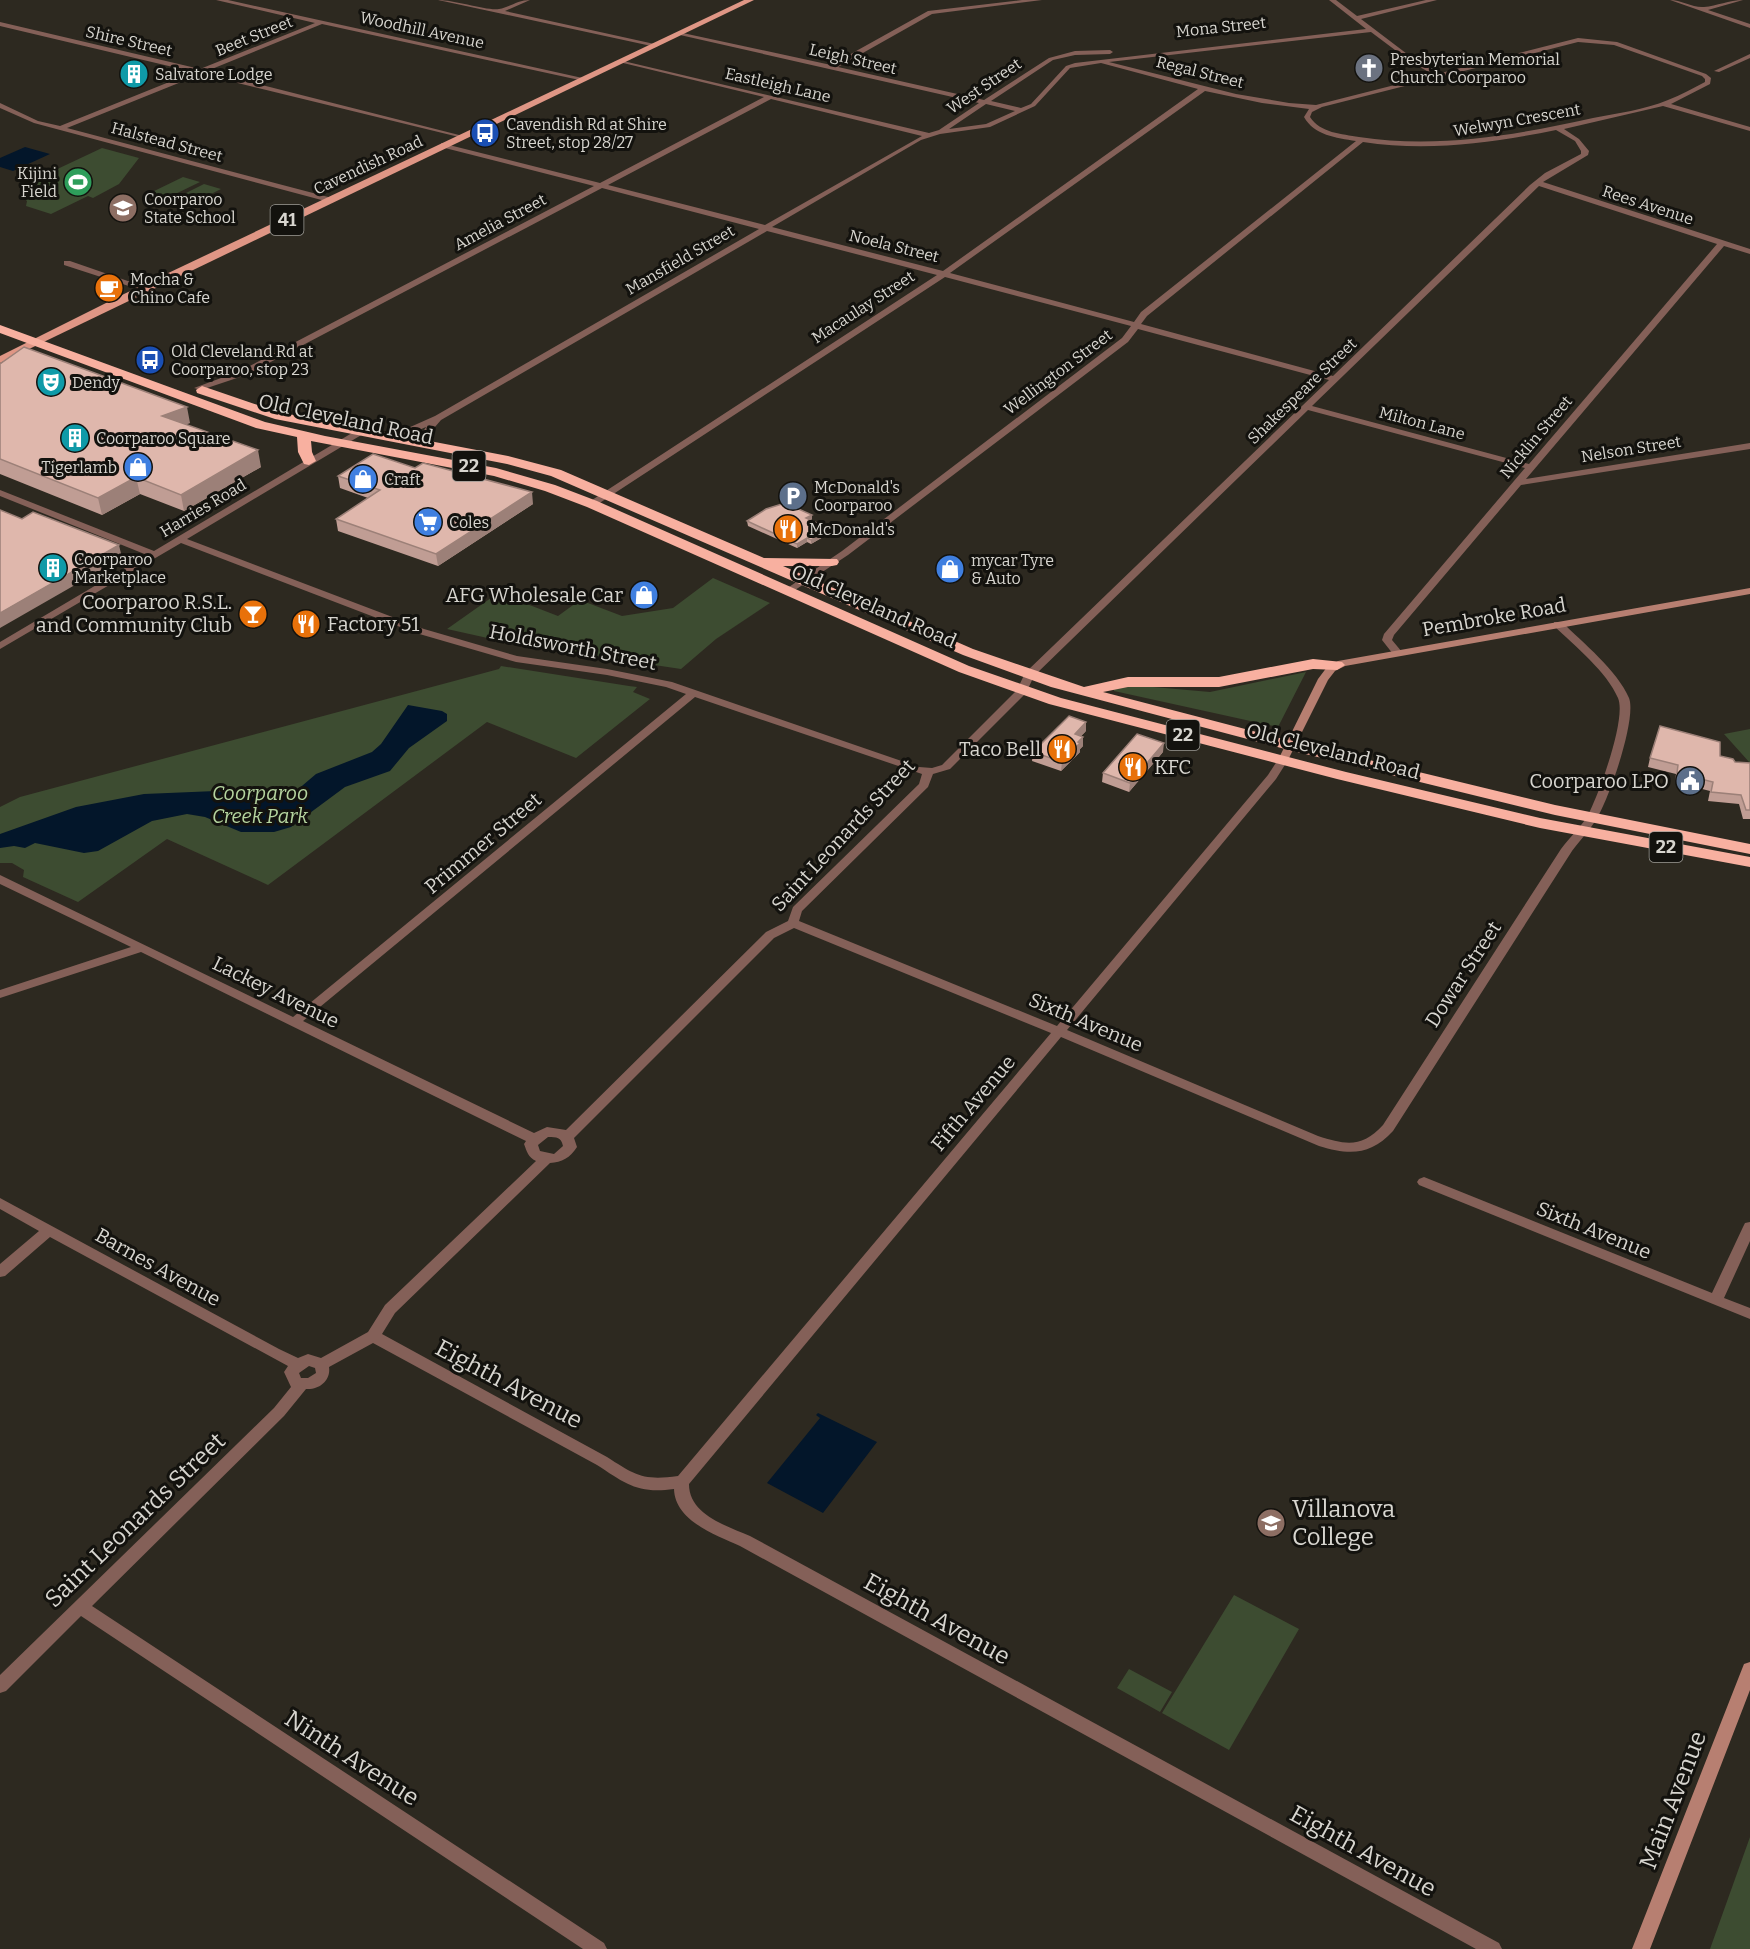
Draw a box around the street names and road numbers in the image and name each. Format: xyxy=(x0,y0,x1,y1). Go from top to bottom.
street label: Woodhill Avenue xyxy=(358,8,486,52)
street label: Beet Street xyxy=(213,12,296,60)
street label: Mona Street xyxy=(1175,13,1267,41)
street label: Shire Street xyxy=(84,22,174,60)
street label: Leigh Street xyxy=(807,40,899,78)
street label: Regal Street xyxy=(1154,52,1246,92)
street label: West Street xyxy=(943,54,1025,118)
street label: Eastleigh Lane xyxy=(723,64,833,106)
street label: Welwyn Crescent xyxy=(1452,99,1582,141)
street label: Halstead Street xyxy=(109,118,225,166)
street label: Cavendish Road xyxy=(310,131,426,199)
street label: Rees Avenue xyxy=(1600,181,1696,229)
street label: Amelia Street xyxy=(451,190,549,254)
road number: 41 xyxy=(270,205,304,235)
street label: Mansfield Street xyxy=(622,221,738,299)
street label: Noela Street xyxy=(847,226,941,266)
street label: Macaulay Street xyxy=(808,267,918,347)
street label: Wellington Street xyxy=(1000,325,1116,419)
street label: Shakespeare Street xyxy=(1244,334,1361,448)
street label: Old Cleveland Road xyxy=(256,389,436,449)
street label: Nicklin Street xyxy=(1496,392,1576,482)
street label: Milton Lane xyxy=(1377,402,1467,444)
street label: Nelson Street xyxy=(1580,432,1683,466)
road number: 22 xyxy=(452,451,486,481)
street label: Harries Road xyxy=(157,475,250,541)
street label: Old Cleveland Road xyxy=(788,559,960,653)
street label: Pembroke Road xyxy=(1420,593,1568,641)
street label: Holdsworth Street xyxy=(487,619,659,675)
street label: Old Cleveland Road xyxy=(1244,718,1422,784)
road number: 22 xyxy=(1166,720,1200,750)
street label: Saint Leonards Street xyxy=(766,754,920,916)
street label: Primmer Street xyxy=(420,787,546,899)
road number: 22 xyxy=(1650,832,1682,862)
street label: Dowar Street xyxy=(1420,917,1506,1031)
street label: Lackey Avenue xyxy=(209,951,343,1033)
street label: Sixth Avenue xyxy=(1025,987,1147,1057)
street label: Fifth Avenue xyxy=(926,1050,1020,1156)
street label: Sixth Avenue xyxy=(1533,1196,1655,1264)
street label: Barnes Avenue xyxy=(91,1223,225,1311)
street label: Eighth Avenue xyxy=(431,1334,587,1434)
street label: Saint Leonards Street xyxy=(39,1427,231,1613)
street label: Eighth Avenue xyxy=(859,1567,1015,1671)
street label: Ninth Avenue xyxy=(280,1704,424,1812)
street label: Main Avenue xyxy=(1634,1727,1712,1873)
street label: Eighth Avenue xyxy=(1285,1799,1441,1903)

